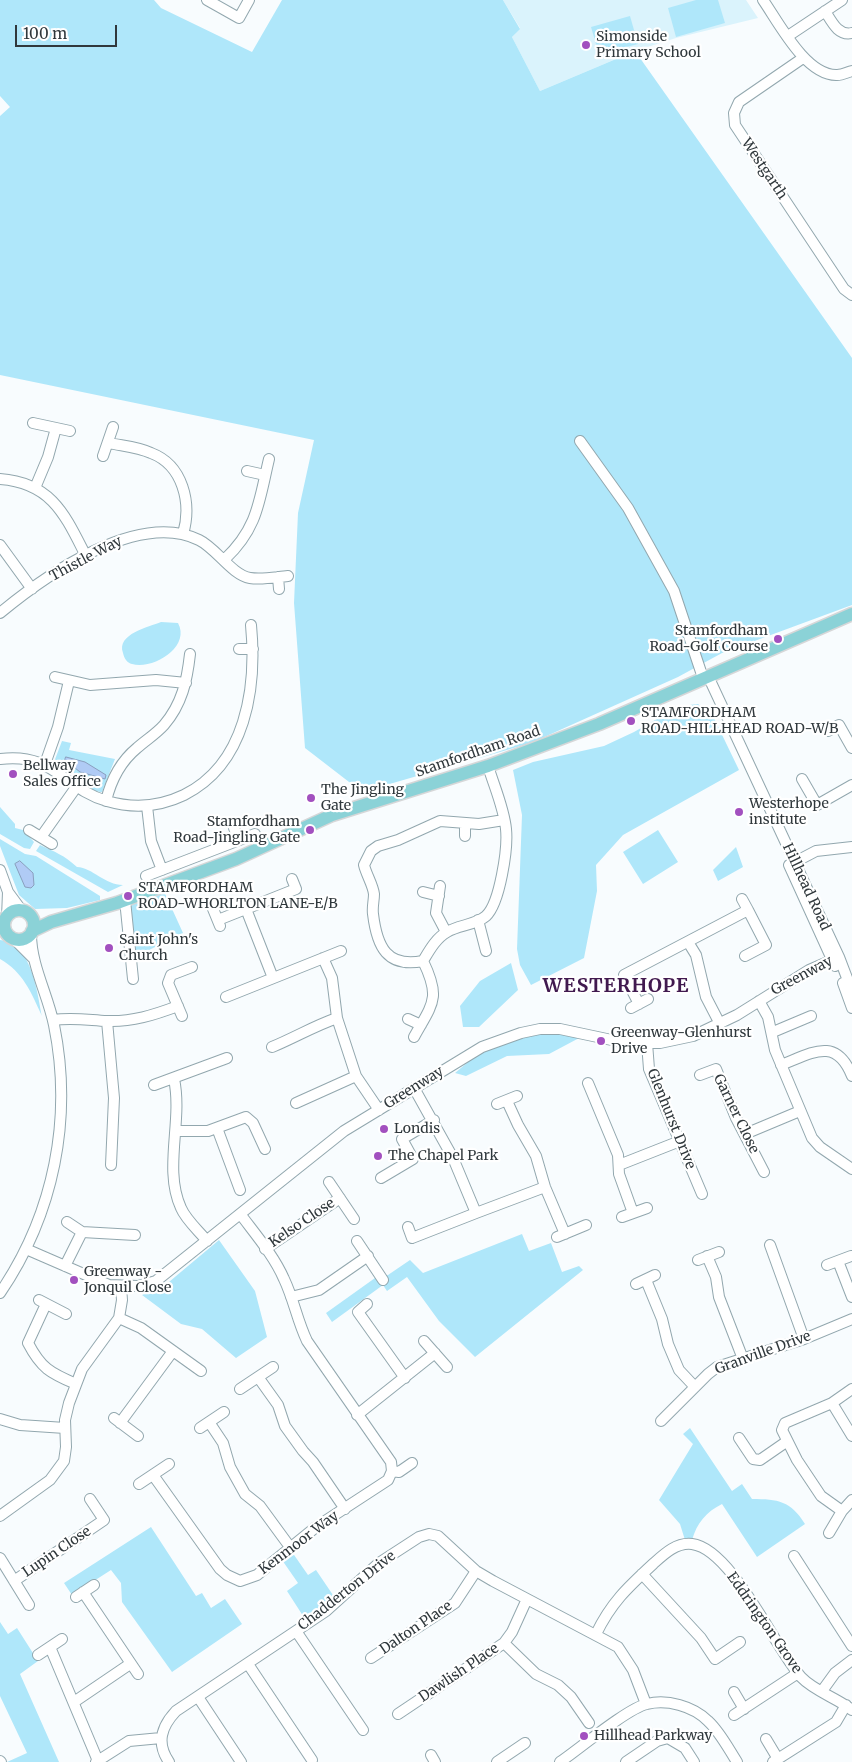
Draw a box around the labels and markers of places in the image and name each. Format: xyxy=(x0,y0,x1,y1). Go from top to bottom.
place label: Simonside Primary School xyxy=(596,29,701,62)
marker: Simonside Primary School xyxy=(580,39,592,51)
place label: Stamfordham Road-Golf Course xyxy=(649,623,768,656)
marker: Stamfordham Road-Golf Course xyxy=(772,633,784,645)
place label: STAMFORDHAM ROAD-HILLHEAD ROAD-W/B xyxy=(641,705,838,738)
marker: STAMFORDHAM ROAD-HILLHEAD ROAD-W/B xyxy=(625,715,637,727)
place label: Bellway Sales Office xyxy=(23,758,101,790)
marker: Bellway Sales Office xyxy=(7,768,19,780)
place label: The Jingling Gate xyxy=(321,782,404,814)
marker: The Jingling Gate xyxy=(305,792,317,804)
place label: Westerhope institute xyxy=(749,796,829,829)
marker: Westerhope institute xyxy=(733,806,745,818)
place label: Stamfordham Road-Jingling Gate xyxy=(173,814,300,846)
marker: Stamfordham Road-Jingling Gate xyxy=(304,824,316,836)
place label: STAMFORDHAM ROAD-WHORLTON LANE-E/B xyxy=(138,880,338,912)
marker: STAMFORDHAM ROAD-WHORLTON LANE-E/B xyxy=(122,890,134,902)
place label: Saint John's Church xyxy=(119,932,198,964)
marker: Saint John's Church xyxy=(103,942,115,954)
place label: Greenway-Glenhurst Drive xyxy=(611,1025,752,1058)
marker: Greenway-Glenhurst Drive xyxy=(595,1035,607,1047)
place label: Londis xyxy=(394,1121,440,1137)
marker: Londis xyxy=(378,1123,390,1135)
place label: The Chapel Park xyxy=(388,1148,498,1164)
marker: The Chapel Park xyxy=(372,1150,384,1162)
place label: Greenway - Jonquil Close xyxy=(84,1264,171,1296)
marker: Greenway - Jonquil Close xyxy=(68,1274,80,1286)
place label: Hillhead Parkway xyxy=(594,1728,712,1744)
marker: Hillhead Parkway xyxy=(578,1730,590,1742)

